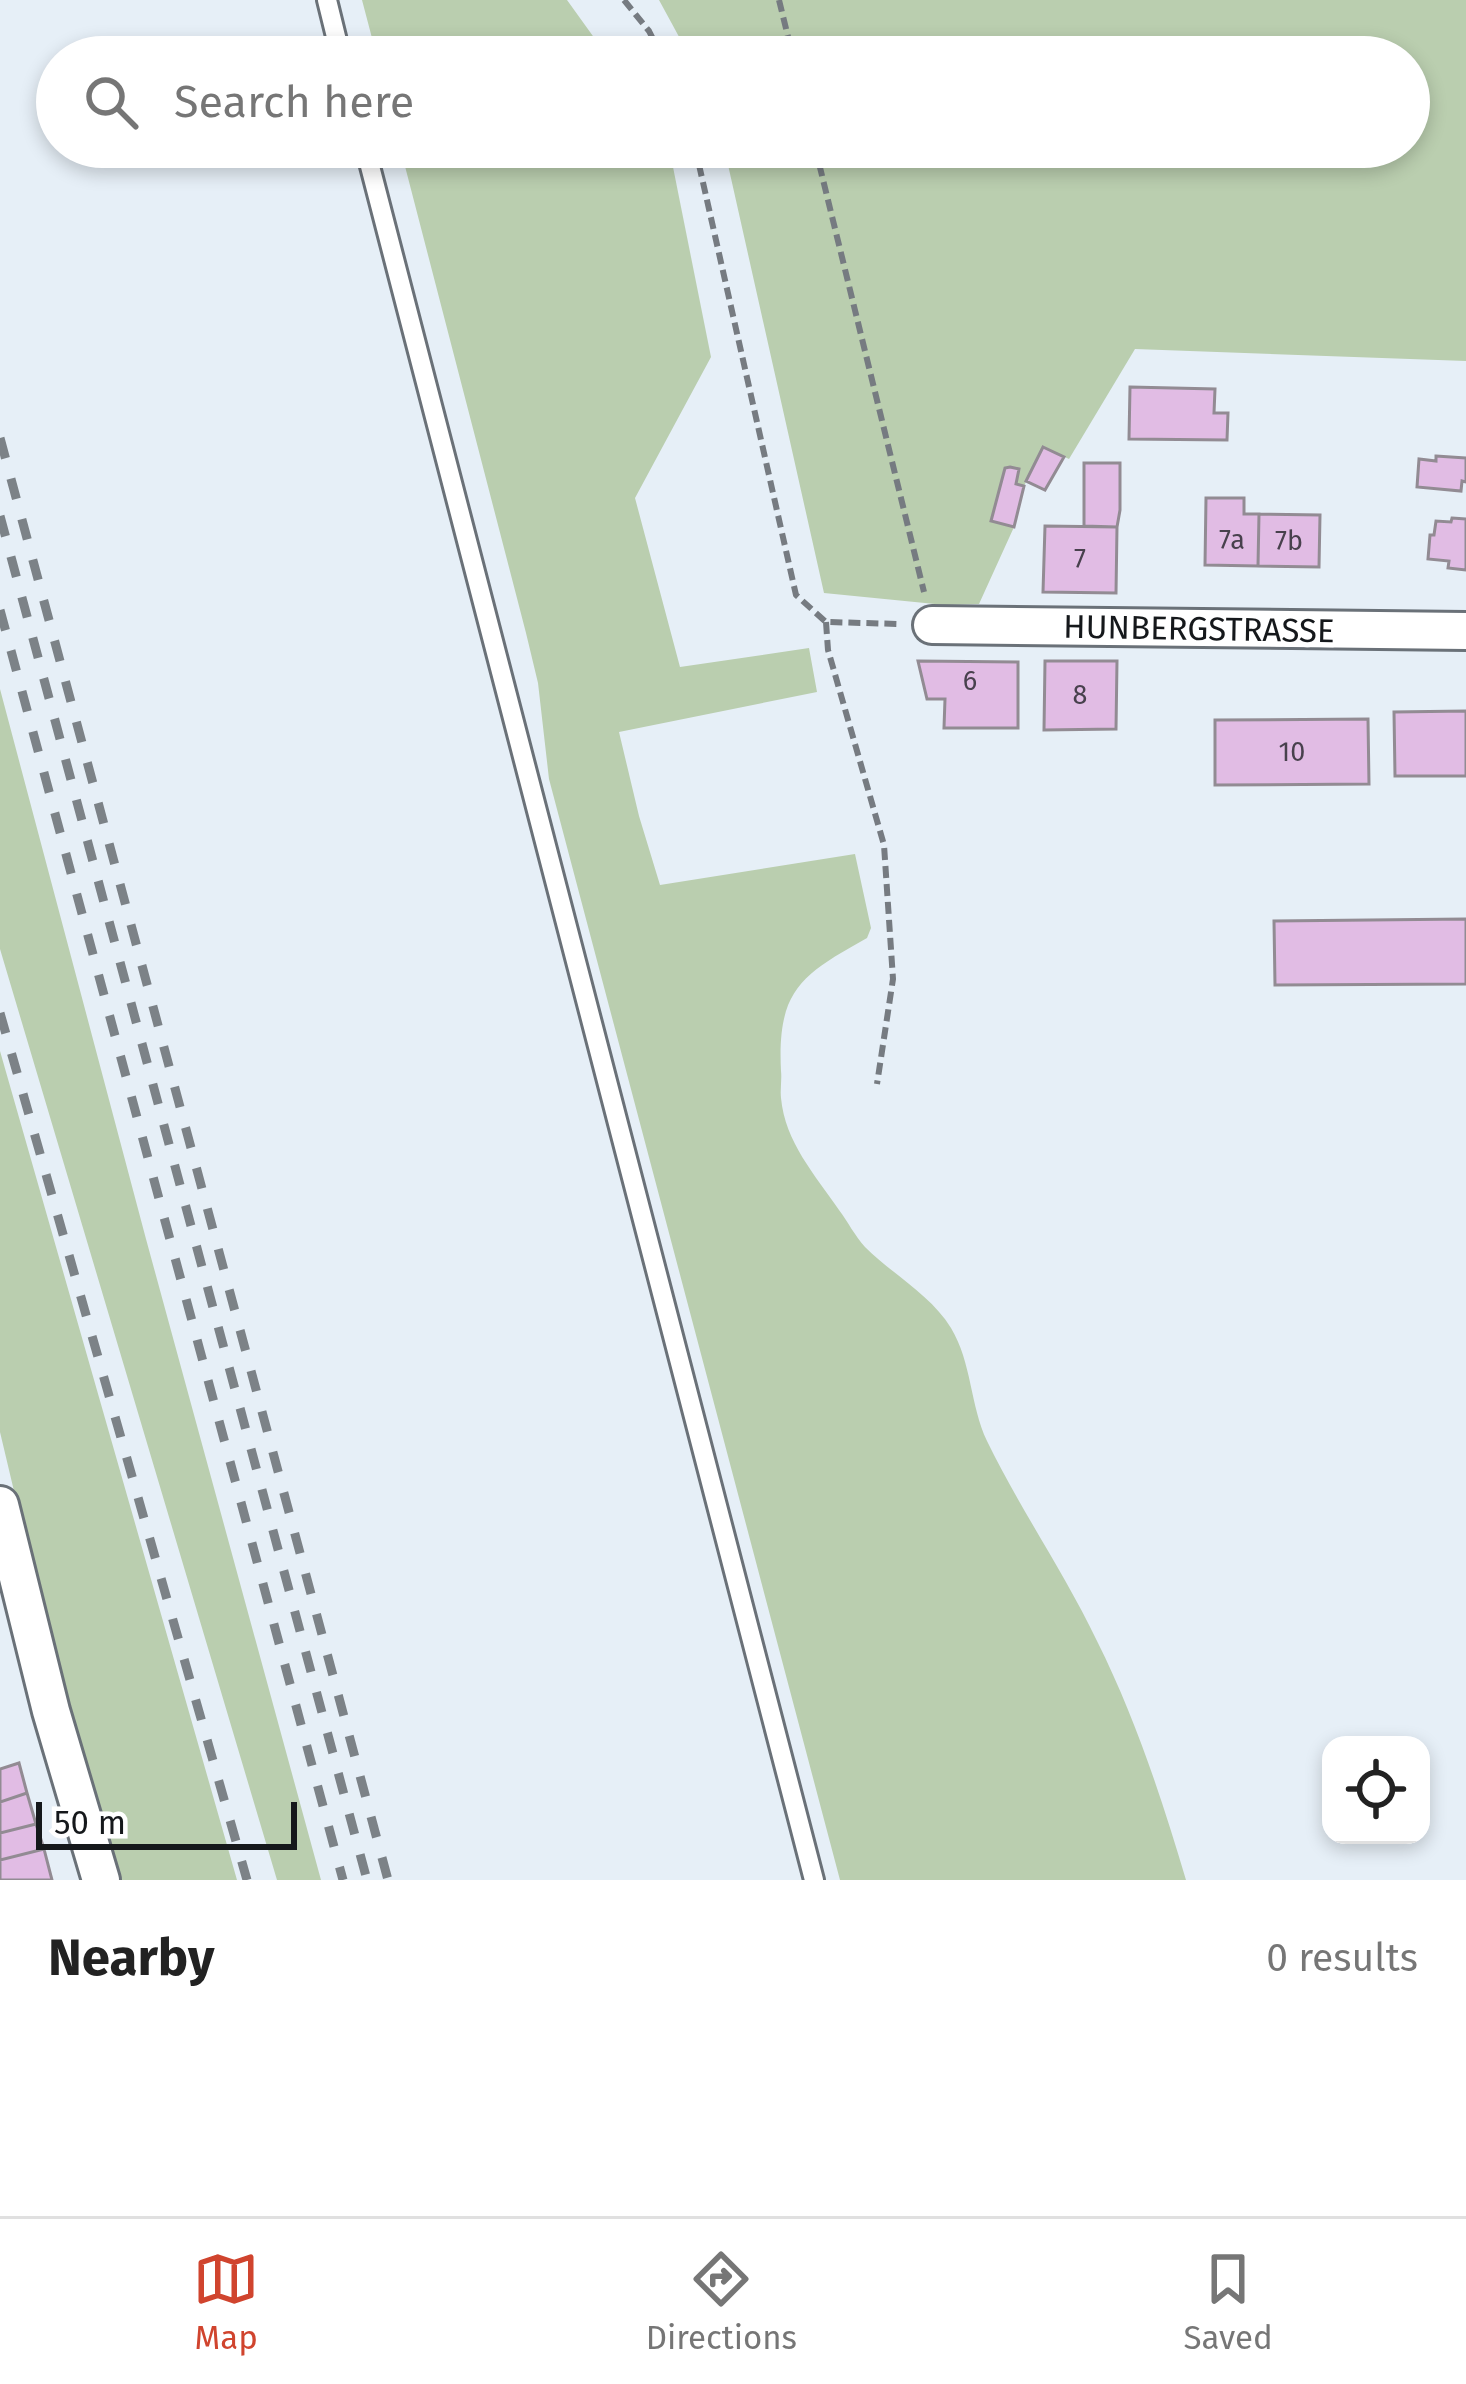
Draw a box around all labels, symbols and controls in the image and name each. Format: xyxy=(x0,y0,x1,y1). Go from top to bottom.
search box xyxy=(36,36,1430,168)
icon: search xyxy=(78,69,144,135)
text: Search here xyxy=(174,75,414,129)
house number: 7a xyxy=(1219,524,1245,556)
house number: 7b xyxy=(1275,525,1303,557)
house number: 7 xyxy=(1074,543,1086,575)
street label: HUNBERGSTRASSE xyxy=(1063,607,1335,651)
house number: 6 xyxy=(963,665,977,697)
house number: 8 xyxy=(1073,679,1087,711)
house number: 10 xyxy=(1279,736,1305,768)
map controls xyxy=(1322,1736,1430,1844)
button: locate xyxy=(1322,1736,1430,1844)
scale bar xyxy=(36,1796,297,1849)
text: 50 m xyxy=(54,1803,126,1843)
text: Nearby xyxy=(48,1927,214,1989)
text: 0 results xyxy=(1266,1935,1418,1981)
tab: Map xyxy=(193,2246,259,2358)
tab: Directions xyxy=(646,2246,797,2358)
tab: Saved xyxy=(1183,2246,1273,2358)

